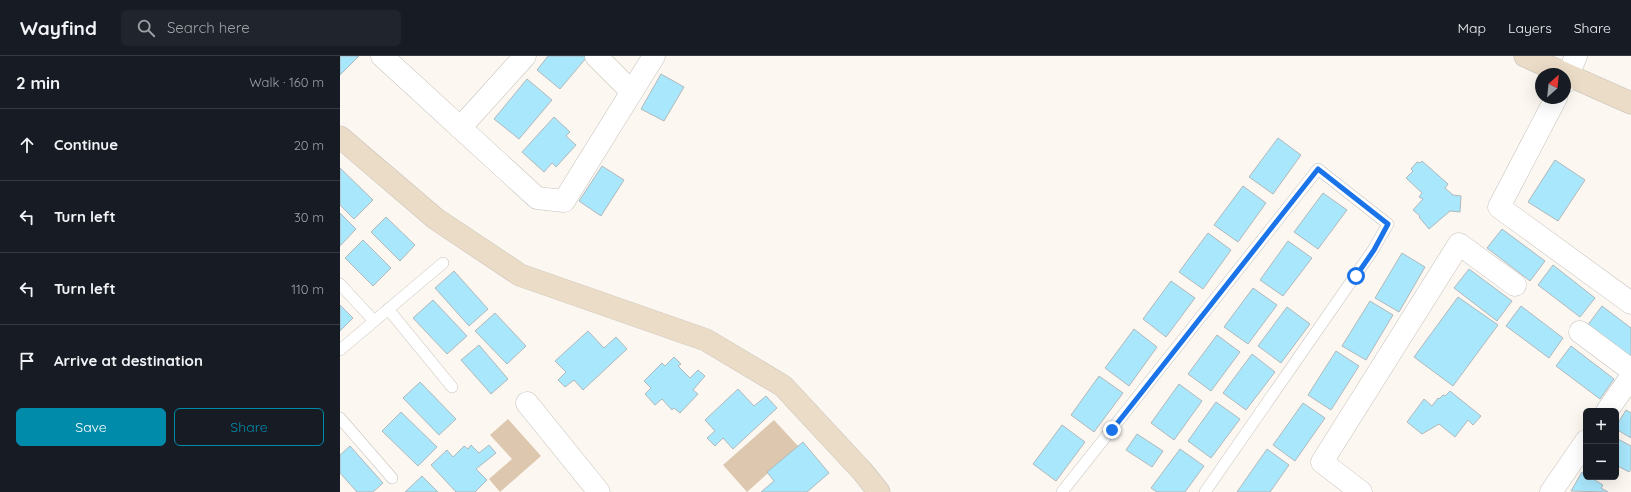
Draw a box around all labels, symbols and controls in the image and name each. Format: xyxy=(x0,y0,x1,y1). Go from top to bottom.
search box xyxy=(121,10,401,46)
text: Wayfind xyxy=(20,16,97,40)
icon: search xyxy=(135,17,157,39)
text: Search here xyxy=(167,18,250,37)
text: Map xyxy=(1457,19,1486,37)
text: Layers xyxy=(1508,19,1552,37)
text: Share xyxy=(1574,19,1611,37)
north arrow xyxy=(1535,68,1571,104)
text: 2 min xyxy=(16,72,60,93)
text: Walk · 160 m xyxy=(249,74,324,90)
icon: ahead xyxy=(16,134,38,156)
text: Continue xyxy=(54,135,118,154)
text: 20 m xyxy=(294,137,324,153)
icon: left xyxy=(16,206,38,228)
text: Turn left xyxy=(54,207,116,226)
text: 30 m xyxy=(294,209,324,225)
route start xyxy=(1347,267,1365,285)
icon: left xyxy=(16,278,38,300)
text: Turn left xyxy=(54,279,116,298)
text: 110 m xyxy=(291,281,324,297)
icon: arrive xyxy=(16,350,38,372)
text: Arrive at destination xyxy=(54,351,203,370)
button: Save xyxy=(16,408,166,446)
button: Share xyxy=(174,408,324,446)
map controls xyxy=(1583,408,1619,480)
button: + xyxy=(1583,408,1619,444)
route end xyxy=(1103,421,1121,439)
button: − xyxy=(1583,444,1619,480)

